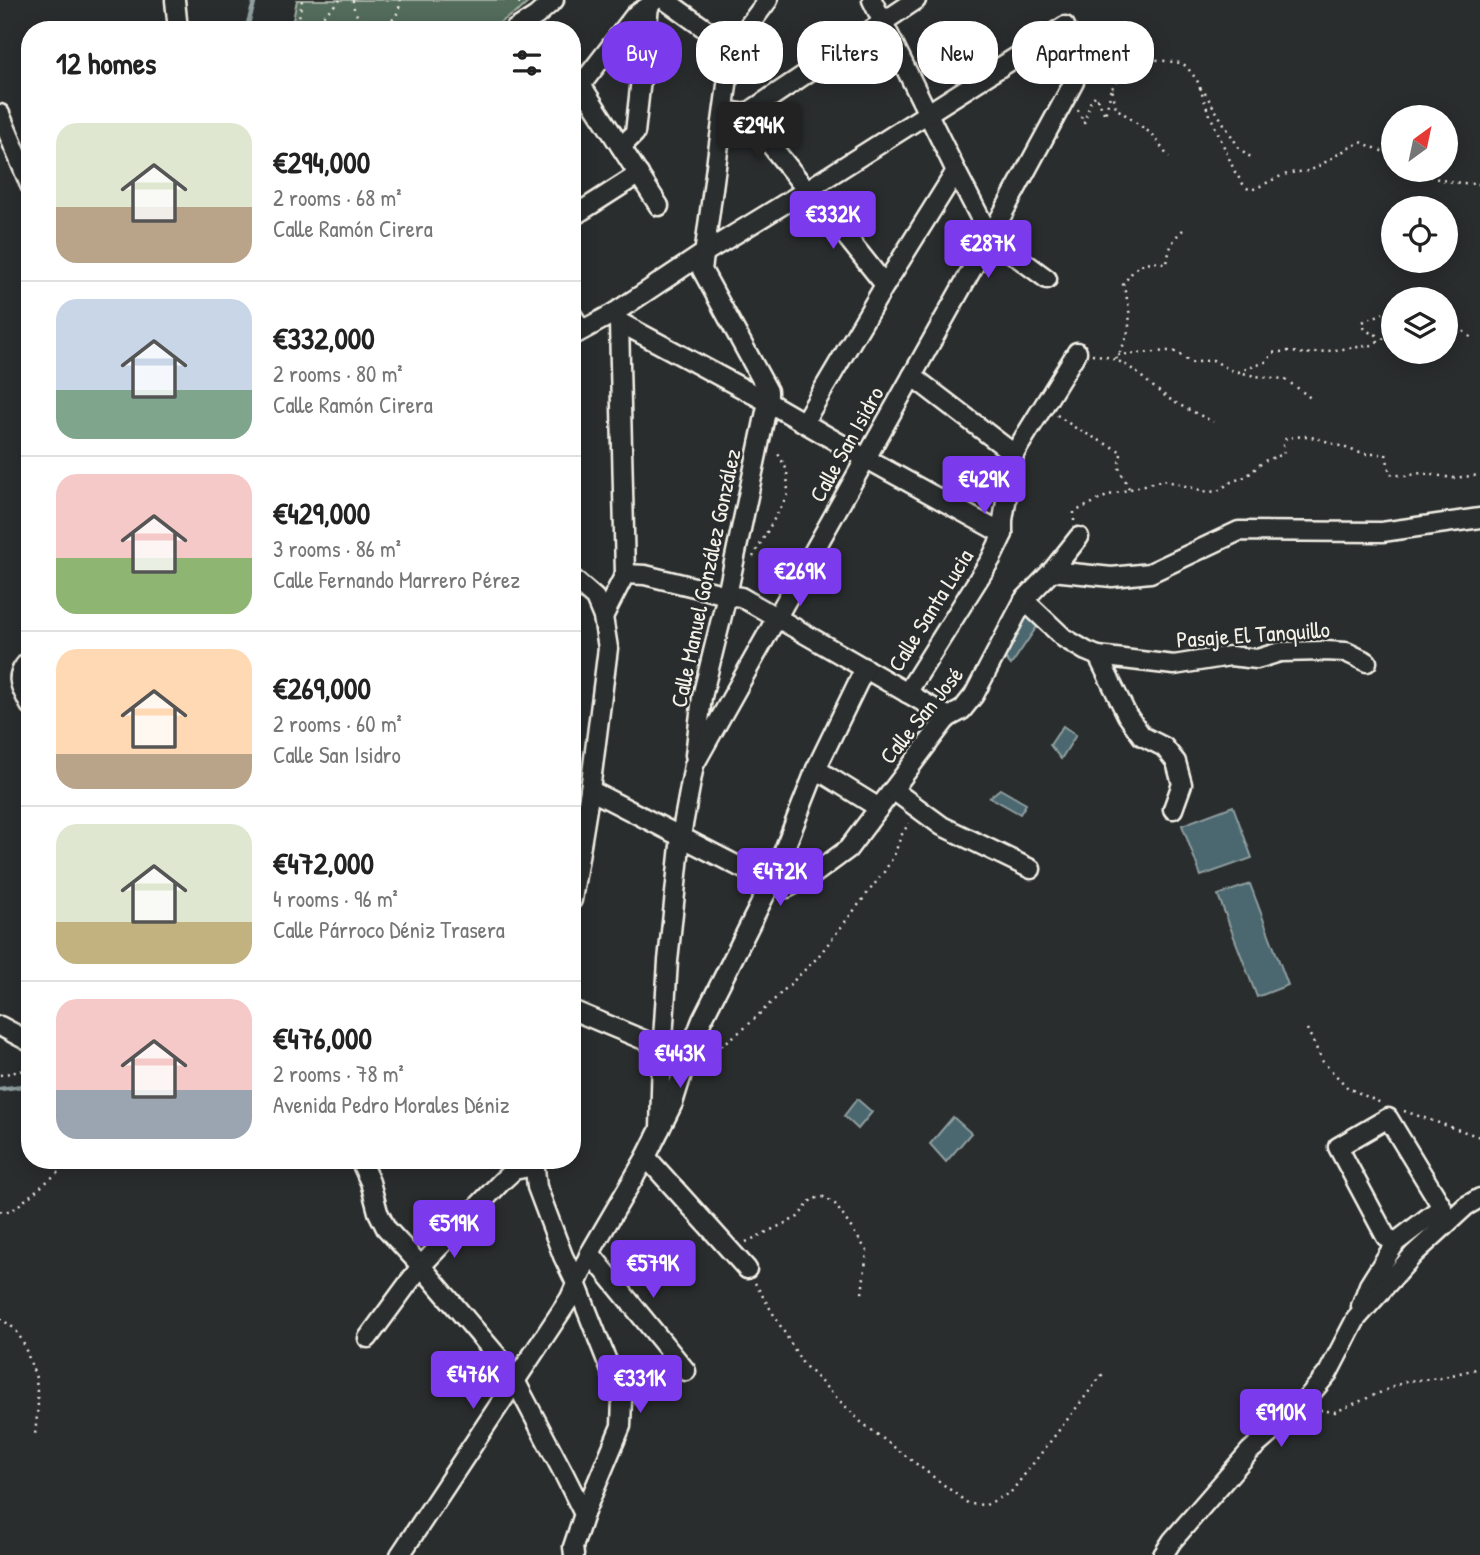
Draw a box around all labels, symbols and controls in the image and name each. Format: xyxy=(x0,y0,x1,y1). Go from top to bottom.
chip: Buy xyxy=(602,21,682,84)
chip: Rent xyxy=(696,21,783,84)
chip: Filters xyxy=(797,21,903,84)
chip: New xyxy=(917,21,998,84)
chip: Apartment xyxy=(1012,21,1154,84)
text: 12 homes xyxy=(56,43,156,83)
icon: filters xyxy=(508,44,546,82)
pin: €294K xyxy=(710,102,808,162)
north arrow xyxy=(1381,105,1458,182)
map controls xyxy=(1381,105,1458,364)
text: €294K xyxy=(734,109,784,140)
text: €294,000 xyxy=(273,142,370,182)
icon: home xyxy=(112,151,196,235)
text: 2 rooms · 68 m² xyxy=(273,182,401,213)
pin: €332K xyxy=(784,191,882,251)
button: locate xyxy=(1381,196,1458,273)
text: €332K xyxy=(806,198,860,229)
text: Calle Ramón Cirera xyxy=(273,213,433,244)
pin: €287K xyxy=(939,220,1037,280)
text: €287K xyxy=(960,227,1016,258)
button: layers xyxy=(1381,287,1458,364)
text: €332,000 xyxy=(273,318,375,358)
icon: home xyxy=(112,327,196,411)
text: 2 rooms · 80 m² xyxy=(273,358,403,389)
street label: Calle San Isidro xyxy=(801,381,891,507)
text: Calle Ramón Cirera xyxy=(273,389,433,420)
street label: Calle Manuel González González xyxy=(662,446,748,710)
pin: €429K xyxy=(935,456,1033,516)
text: €429K xyxy=(959,463,1009,494)
text: €429,000 xyxy=(273,493,370,533)
icon: home xyxy=(112,502,196,586)
text: 3 rooms · 86 m² xyxy=(273,533,401,564)
street label: Calle Santa Lucia xyxy=(880,543,980,677)
pin: €269K xyxy=(751,548,849,608)
text: €269K xyxy=(774,555,826,586)
text: Calle Fernando Marrero Pérez xyxy=(273,564,520,595)
street label: Pasaje El Tanquillo xyxy=(1175,613,1331,655)
street label: Calle San José xyxy=(872,660,970,770)
text: €269,000 xyxy=(273,668,371,708)
icon: home xyxy=(112,677,196,761)
text: 2 rooms · 60 m² xyxy=(273,708,402,739)
text: Calle San Isidro xyxy=(273,739,401,770)
text: €472,000 xyxy=(273,843,374,883)
pin: €472K xyxy=(731,848,829,908)
icon: home xyxy=(112,852,196,936)
text: €472K xyxy=(753,855,807,886)
text: 4 rooms · 96 m² xyxy=(273,883,398,914)
text: Calle Párroco Déniz Trasera xyxy=(273,914,505,945)
text: €476,000 xyxy=(273,1018,372,1058)
icon: home xyxy=(112,1027,196,1111)
pin: €443K xyxy=(631,1030,729,1090)
text: €443K xyxy=(655,1037,705,1068)
text: 2 rooms · 78 m² xyxy=(273,1058,404,1089)
text: Avenida Pedro Morales Déniz xyxy=(273,1089,510,1120)
pin: €519K xyxy=(405,1200,503,1260)
text: €519K xyxy=(429,1207,479,1238)
pin: €579K xyxy=(604,1240,702,1300)
text: €579K xyxy=(627,1247,679,1278)
pin: €476K xyxy=(424,1352,522,1411)
pin: €331K xyxy=(591,1356,689,1415)
text: €476K xyxy=(447,1358,499,1389)
text: €331K xyxy=(614,1362,666,1393)
pin: €910K xyxy=(1232,1390,1330,1449)
text: €910K xyxy=(1256,1396,1306,1427)

